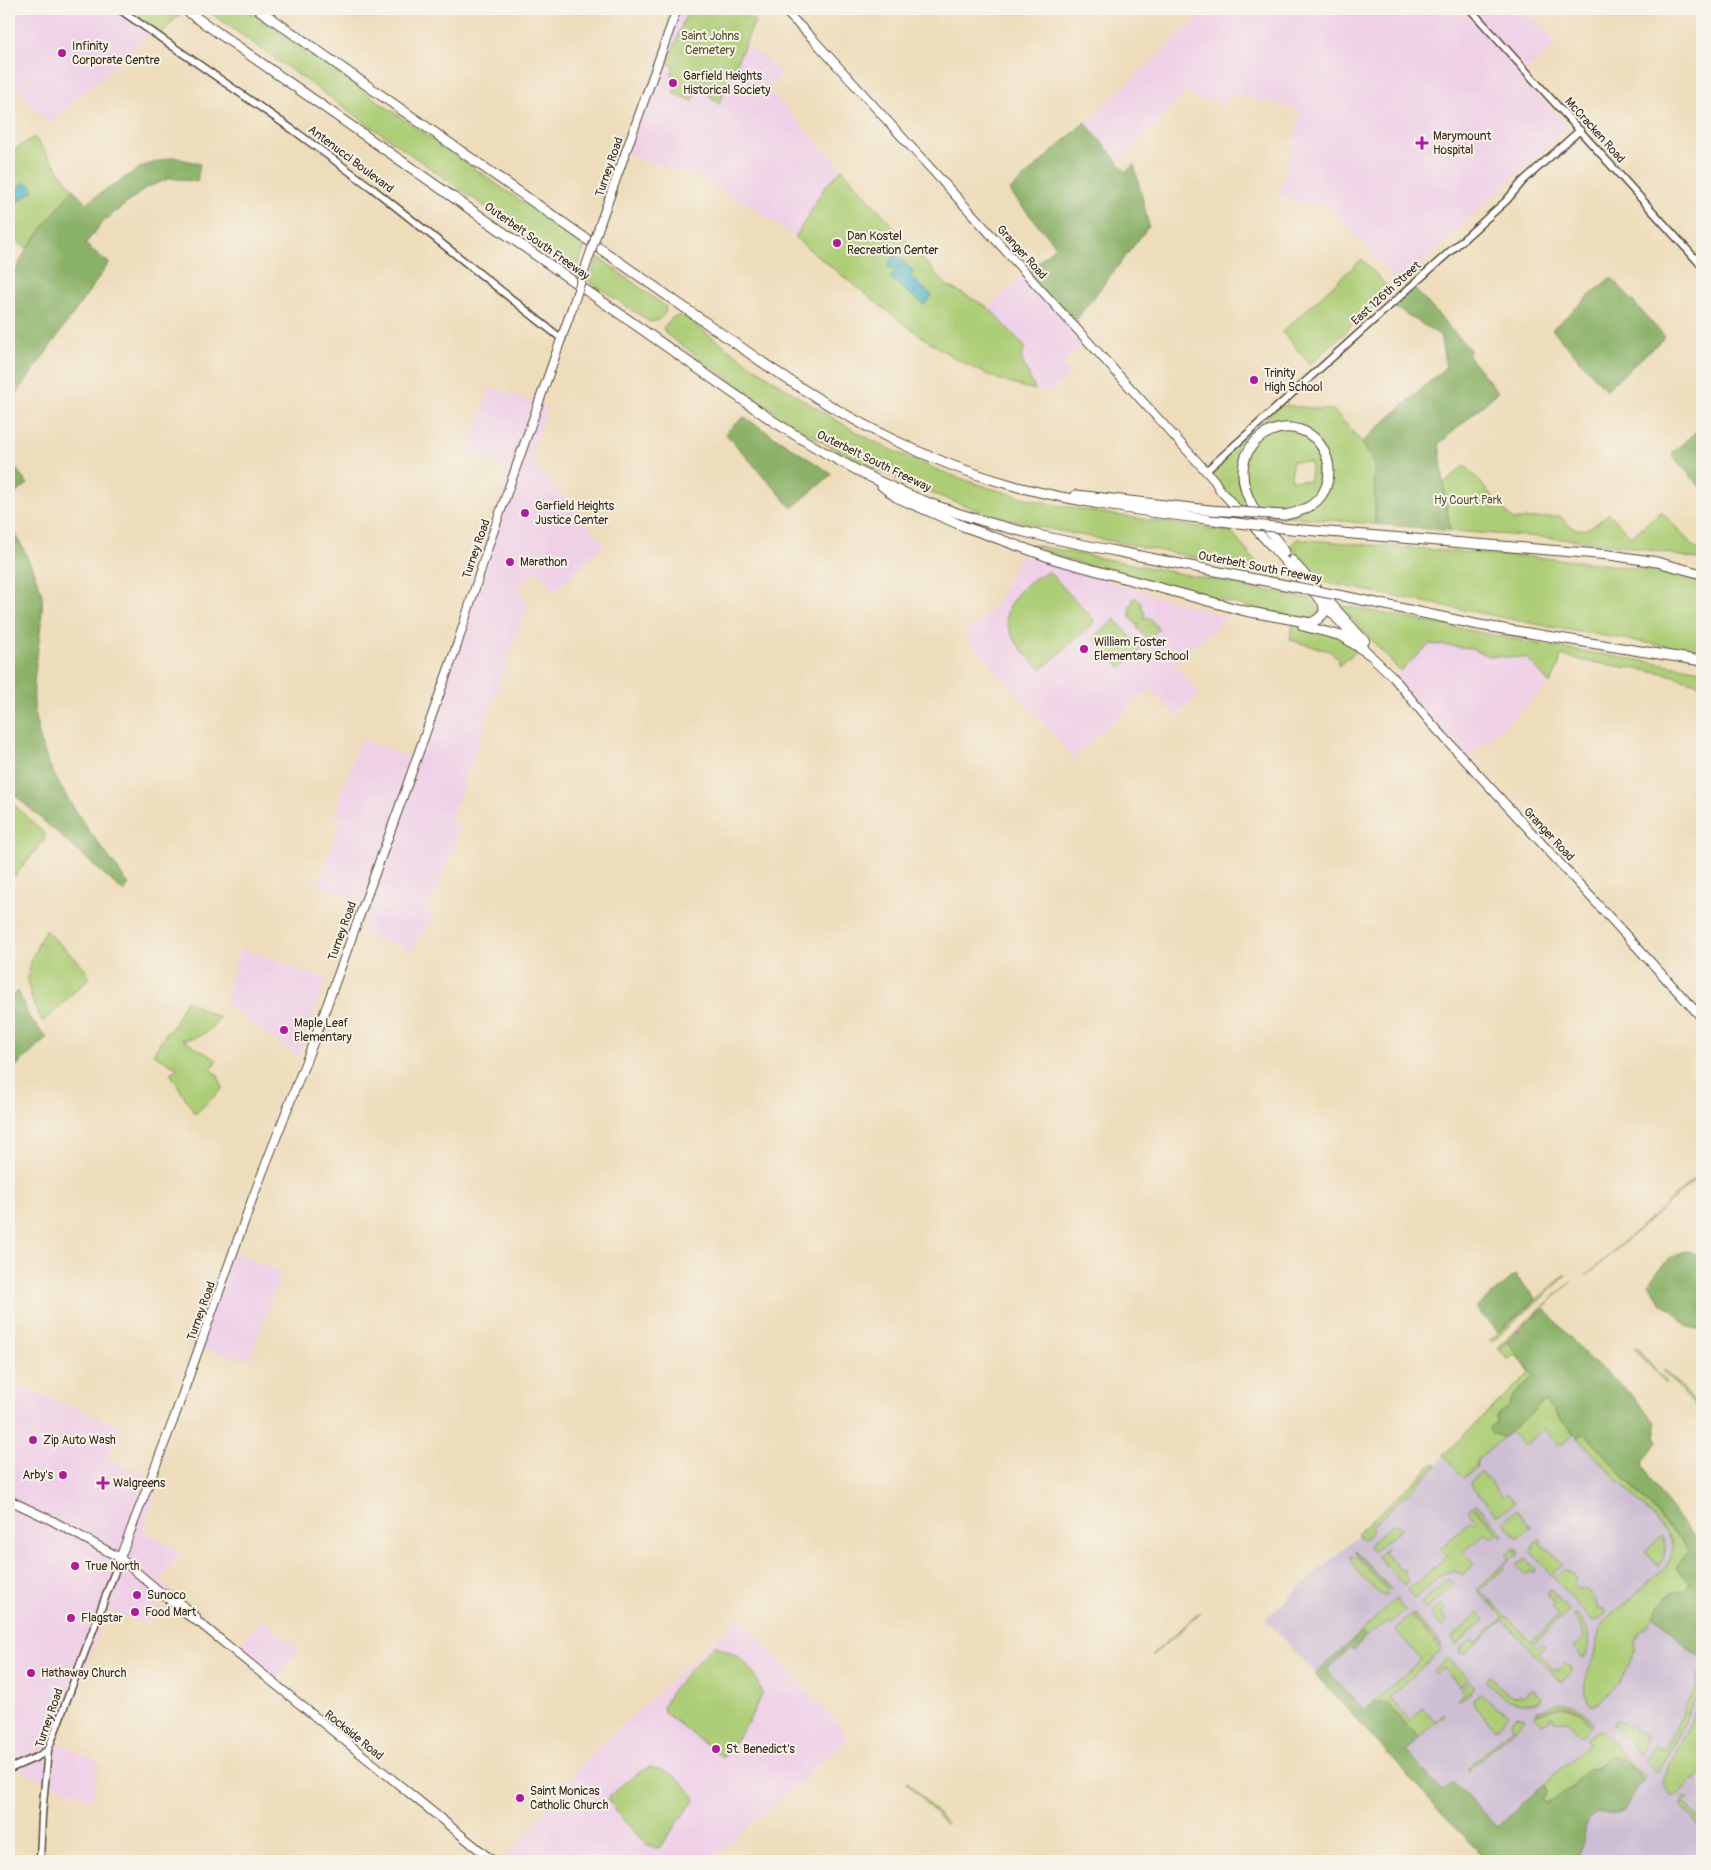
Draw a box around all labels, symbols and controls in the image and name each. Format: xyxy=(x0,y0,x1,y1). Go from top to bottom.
park label: Saint Johns Cemetery xyxy=(681,29,740,58)
place label: Infinity Corporate Centre xyxy=(72,39,160,68)
marker: Infinity Corporate Centre xyxy=(56,47,68,59)
place label: Garfield Heights Historical Society xyxy=(683,69,770,98)
marker: Garfield Heights Historical Society xyxy=(667,77,679,89)
street label: McCracken Road xyxy=(1561,94,1628,166)
street label: Antenucci Boulevard xyxy=(305,122,397,197)
place label: Marymount Hospital xyxy=(1433,129,1491,158)
street label: Turney Road xyxy=(592,135,627,199)
marker: Marymount Hospital xyxy=(1415,136,1429,150)
street label: Outerbelt South Freeway xyxy=(481,199,592,283)
street label: Granger Road xyxy=(993,222,1050,283)
place label: Dan Kostel Recreation Center xyxy=(847,229,939,258)
marker: Dan Kostel Recreation Center xyxy=(831,237,843,249)
street label: East 126th Street xyxy=(1348,258,1424,329)
place label: Trinity High School xyxy=(1264,366,1323,395)
marker: Trinity High School xyxy=(1248,374,1260,386)
street label: Outerbelt South Freeway xyxy=(814,427,933,496)
park label: Hy Court Park xyxy=(1434,493,1502,508)
place label: Garfield Heights Justice Center xyxy=(535,499,615,528)
marker: Garfield Heights Justice Center xyxy=(519,507,531,519)
street label: Turney Road xyxy=(459,517,494,581)
street label: Outerbelt South Freeway xyxy=(1197,548,1323,587)
place label: Marathon xyxy=(520,555,568,570)
marker: Marathon xyxy=(504,556,516,568)
place label: William Foster Elementary School xyxy=(1094,635,1189,664)
marker: William Foster Elementary School xyxy=(1078,643,1090,655)
street label: Granger Road xyxy=(1520,804,1577,864)
street label: Turney Road xyxy=(325,899,360,963)
place label: Maple Leaf Elementary xyxy=(294,1016,352,1045)
marker: Maple Leaf Elementary xyxy=(278,1024,290,1036)
street label: Turney Road xyxy=(184,1279,219,1343)
place label: Zip Auto Wash xyxy=(43,1433,116,1448)
marker: Zip Auto Wash xyxy=(27,1434,39,1446)
place label: Arby's xyxy=(22,1468,54,1483)
marker: Arby's xyxy=(57,1469,69,1481)
place label: Walgreens xyxy=(113,1476,166,1491)
marker: Walgreens xyxy=(97,1477,109,1489)
place label: True North xyxy=(85,1559,140,1574)
marker: True North xyxy=(69,1560,81,1572)
place label: Sunoco xyxy=(147,1588,187,1603)
marker: Sunoco xyxy=(131,1589,143,1601)
place label: Food Mart xyxy=(145,1605,197,1620)
marker: Food Mart xyxy=(129,1606,141,1618)
place label: Flagstar xyxy=(81,1611,123,1626)
marker: Flagstar xyxy=(65,1612,77,1624)
place label: Hathaway Church xyxy=(41,1666,127,1681)
marker: Hathaway Church xyxy=(25,1667,37,1679)
street label: Turney Road xyxy=(32,1686,67,1750)
street label: Rockside Road xyxy=(321,1707,386,1764)
place label: St. Benedict's xyxy=(726,1742,796,1757)
marker: St. Benedict's xyxy=(710,1743,722,1755)
place label: Saint Monicas Catholic Church xyxy=(530,1784,609,1813)
marker: Saint Monicas Catholic Church xyxy=(514,1792,526,1804)

